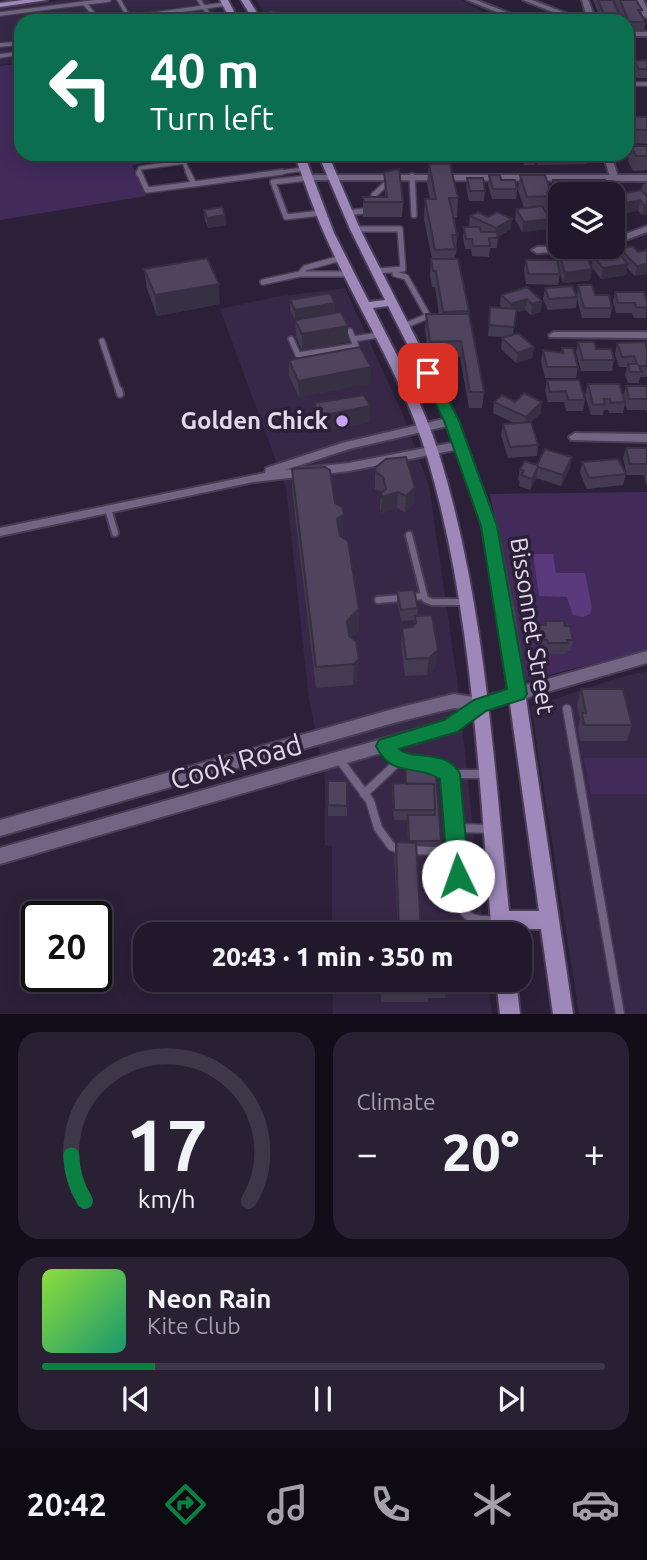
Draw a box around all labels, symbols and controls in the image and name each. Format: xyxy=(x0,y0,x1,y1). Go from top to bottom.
icon: left xyxy=(35,42,126,133)
text: 40 m xyxy=(150,42,259,97)
text: Turn left xyxy=(150,100,274,136)
map controls xyxy=(548,182,625,259)
button: layers xyxy=(548,182,625,259)
pin xyxy=(398,343,458,403)
icon: arrive xyxy=(409,354,447,392)
place label: Golden Chick xyxy=(180,407,329,434)
marker: Golden Chick xyxy=(334,413,350,429)
street label: Bissonnet Street xyxy=(505,536,560,717)
street label: Cook Road xyxy=(167,728,305,795)
position arrow xyxy=(421,839,495,913)
speed limit sign: 20 xyxy=(21,901,112,992)
text: 20:43 · 1 min · 350 m xyxy=(212,942,453,971)
text: Climate xyxy=(357,1089,436,1114)
text: 17 xyxy=(125,1104,207,1186)
text: 20° xyxy=(442,1123,520,1181)
text: − xyxy=(357,1132,378,1174)
text: + xyxy=(584,1132,605,1174)
text: km/h xyxy=(137,1185,195,1213)
text: Neon Rain xyxy=(147,1284,272,1313)
text: Kite Club xyxy=(147,1313,241,1338)
icon: previous xyxy=(117,1380,155,1418)
icon: pause xyxy=(304,1380,342,1418)
icon: next xyxy=(492,1380,530,1418)
icon: directions xyxy=(161,1480,210,1529)
icon: music xyxy=(263,1480,312,1529)
icon: phone xyxy=(366,1480,415,1529)
icon: climate xyxy=(468,1480,517,1529)
icon: car xyxy=(571,1480,620,1529)
text: 20:42 xyxy=(27,1486,107,1522)

